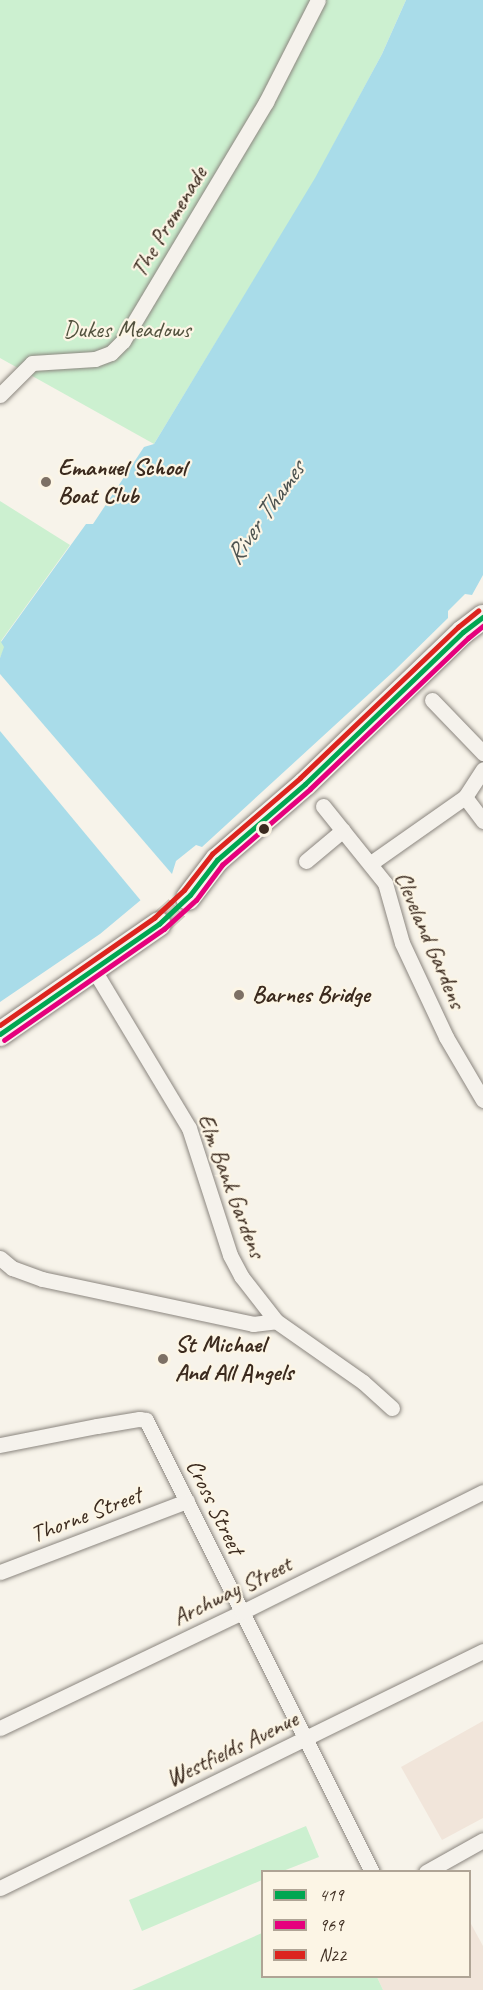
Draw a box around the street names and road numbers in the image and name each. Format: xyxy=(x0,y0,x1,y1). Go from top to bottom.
street label: The Promenade xyxy=(125,161,213,283)
street label: Cleveland Gardens xyxy=(388,867,472,1013)
street label: Elm Bank Gardens xyxy=(190,1110,272,1262)
street label: Cross Street xyxy=(180,1454,250,1560)
street label: Thorne Street xyxy=(27,1481,145,1549)
street label: Archway Street xyxy=(168,1550,296,1632)
street label: Westfields Avenue xyxy=(161,1705,303,1793)

